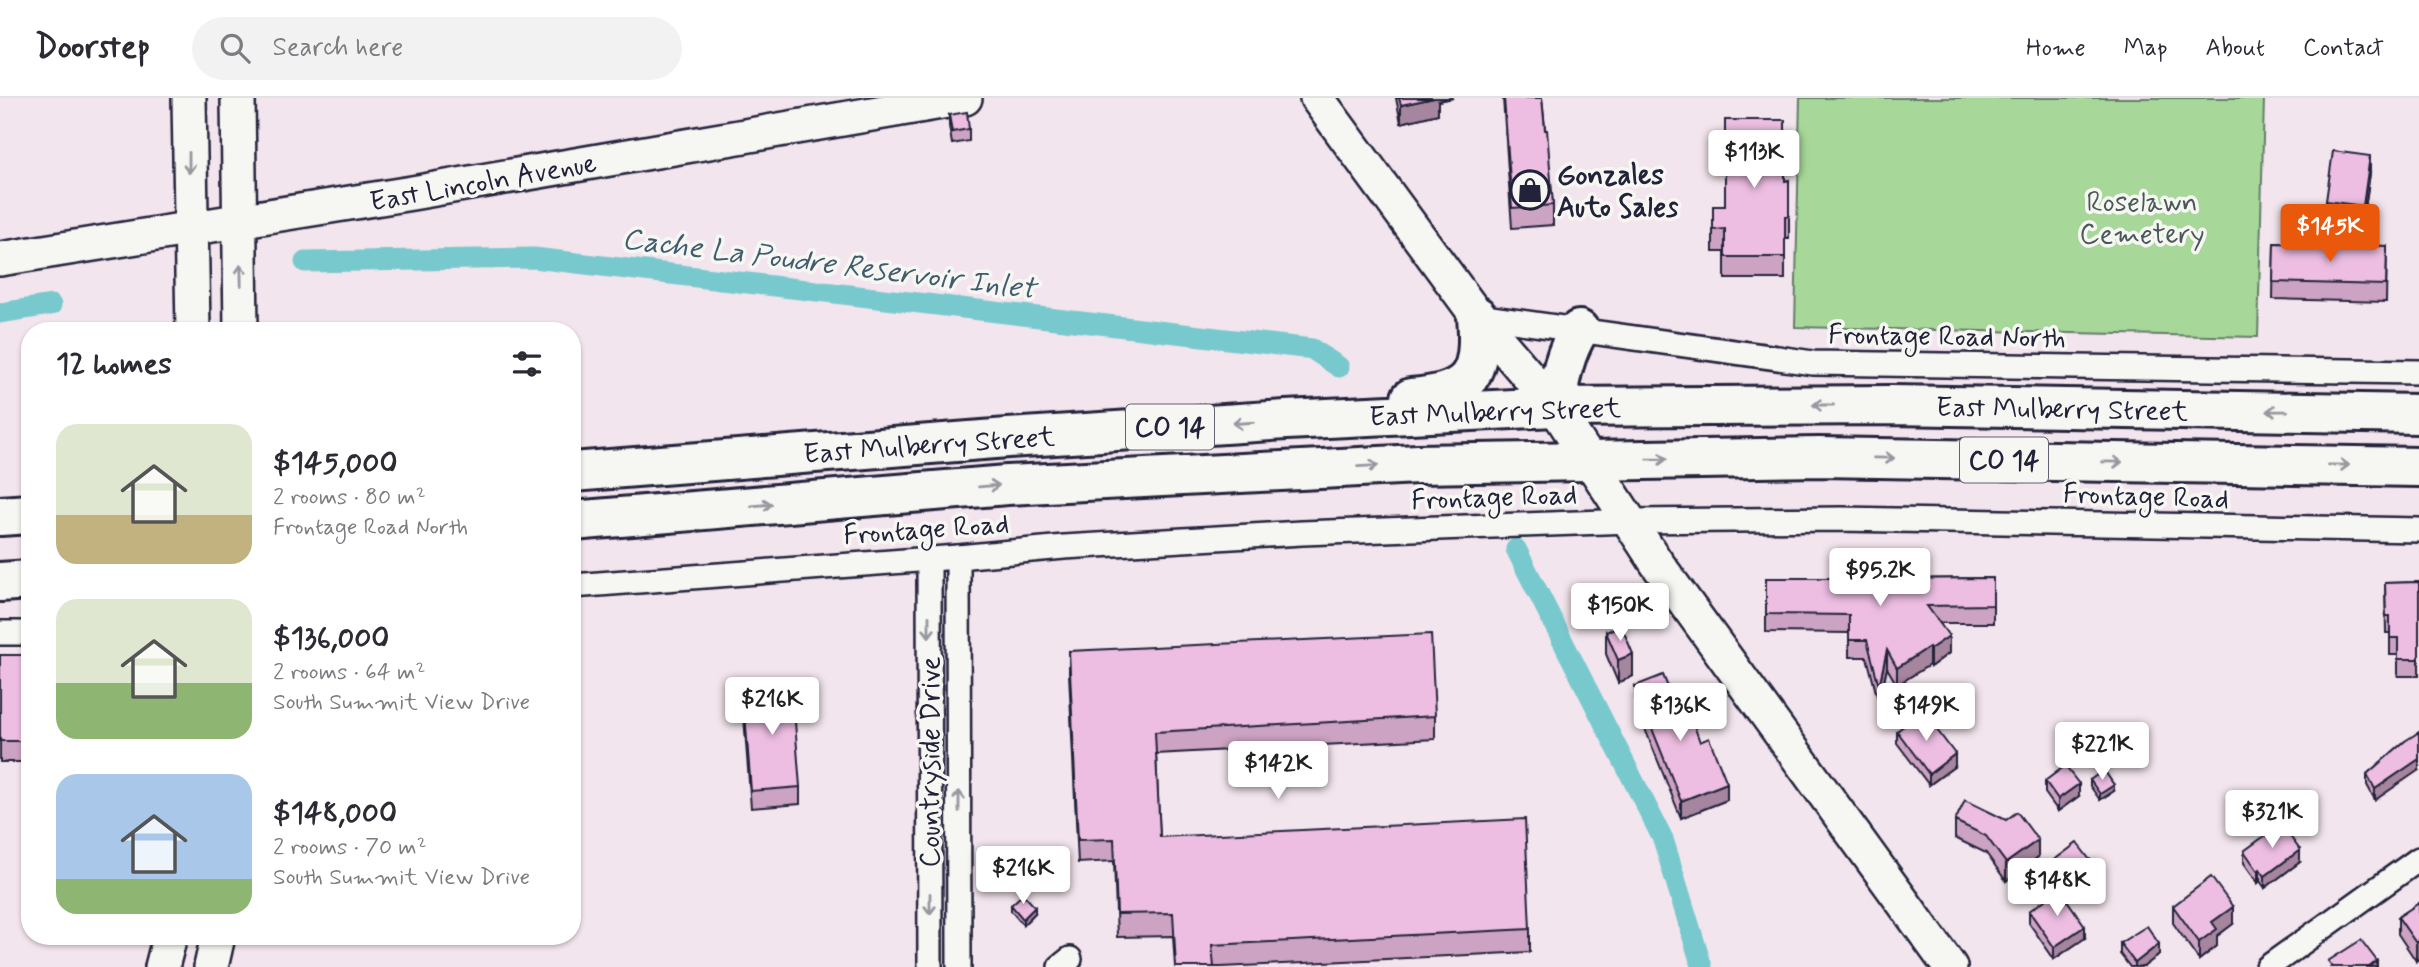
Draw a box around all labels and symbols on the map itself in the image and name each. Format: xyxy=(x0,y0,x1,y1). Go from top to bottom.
pin: $113K xyxy=(1705,130,1803,190)
street label: East Lincoln Avenue xyxy=(367,145,600,222)
one-way arrow xyxy=(183,151,196,174)
place label: Gonzales Auto Sales xyxy=(1557,158,1679,227)
shop icon: Gonzales Auto Sales xyxy=(1509,169,1551,211)
park label: Roselawn Cemetery xyxy=(2080,185,2204,254)
pin: $145K xyxy=(2281,204,2379,264)
water label: Cache La Poudre Reservoir Inlet xyxy=(620,220,1041,310)
one-way arrow xyxy=(234,264,248,287)
street label: Frontage Road North xyxy=(1828,317,2066,360)
street label: East Mulberry Street xyxy=(1936,390,2189,431)
street label: East Mulberry Street xyxy=(1368,391,1622,436)
one-way arrow xyxy=(1811,398,1834,412)
road number: CO 14 xyxy=(1126,404,1214,450)
one-way arrow xyxy=(2266,404,2289,418)
one-way arrow xyxy=(1232,417,1254,430)
street label: East Mulberry Street xyxy=(802,419,1057,474)
road number: CO 14 xyxy=(1960,438,2048,482)
one-way arrow xyxy=(1872,451,1895,465)
one-way arrow xyxy=(1645,452,1668,466)
one-way arrow xyxy=(2100,455,2123,469)
one-way arrow xyxy=(2327,459,2350,472)
one-way arrow xyxy=(1356,460,1379,473)
street label: Frontage Road xyxy=(2062,476,2229,521)
street label: Frontage Road xyxy=(1411,477,1578,522)
one-way arrow xyxy=(977,479,1000,492)
one-way arrow xyxy=(751,498,773,511)
street label: Frontage Road xyxy=(842,506,1010,557)
pin: $95.2K xyxy=(1823,548,1937,608)
pin: $150K xyxy=(1571,584,1669,643)
one-way arrow xyxy=(922,615,936,638)
street label: Countryside Drive xyxy=(913,656,950,868)
pin: $216K xyxy=(723,678,821,737)
pin: $136K xyxy=(1631,684,1729,743)
pin: $149K xyxy=(1877,684,1975,743)
pin: $221K xyxy=(2053,722,2151,782)
pin: $142K xyxy=(1229,742,1327,801)
one-way arrow xyxy=(952,790,966,813)
pin: $321K xyxy=(2223,790,2321,850)
pin: $216K xyxy=(974,846,1072,906)
pin: $148K xyxy=(2008,858,2106,918)
one-way arrow xyxy=(923,892,937,915)

